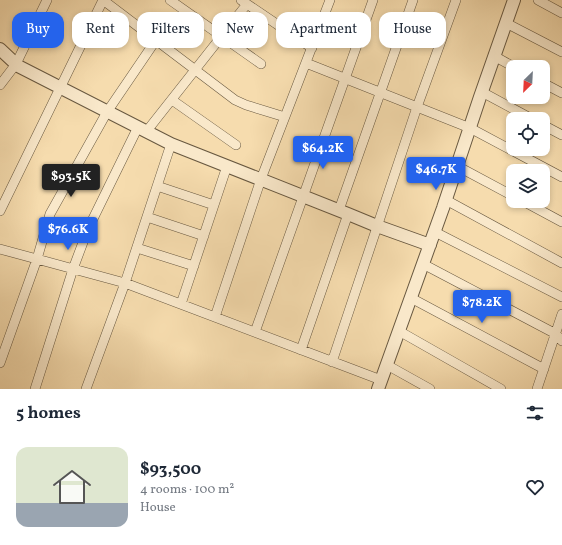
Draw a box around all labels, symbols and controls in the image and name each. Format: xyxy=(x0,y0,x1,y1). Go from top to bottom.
chip: Buy xyxy=(12,12,64,48)
chip: Rent xyxy=(72,12,129,48)
chip: Filters xyxy=(137,12,204,48)
chip: New xyxy=(212,12,268,48)
chip: Apartment xyxy=(276,12,371,48)
chip: House xyxy=(379,12,446,48)
north arrow xyxy=(506,60,550,104)
map controls xyxy=(506,60,550,208)
button: locate xyxy=(506,112,550,156)
pin: $64.2K xyxy=(290,136,356,170)
text: $64.2K xyxy=(302,140,344,158)
pin: $46.7K xyxy=(403,157,469,191)
text: $46.7K xyxy=(415,161,457,179)
pin: $93.5K xyxy=(38,164,104,198)
button: layers xyxy=(506,164,550,208)
text: $93.5K xyxy=(51,168,91,186)
pin: $76.6K xyxy=(35,217,101,251)
text: $76.6K xyxy=(48,221,88,239)
pin: $78.2K xyxy=(449,290,515,324)
text: $78.2K xyxy=(462,294,502,312)
text: 5 homes xyxy=(16,402,81,425)
icon: filters xyxy=(524,402,546,424)
text: $93,500 xyxy=(140,458,201,481)
icon: home xyxy=(48,463,96,511)
icon: heart xyxy=(524,476,546,498)
text: 4 rooms · 100 m² xyxy=(140,481,234,499)
text: House xyxy=(140,499,176,517)

